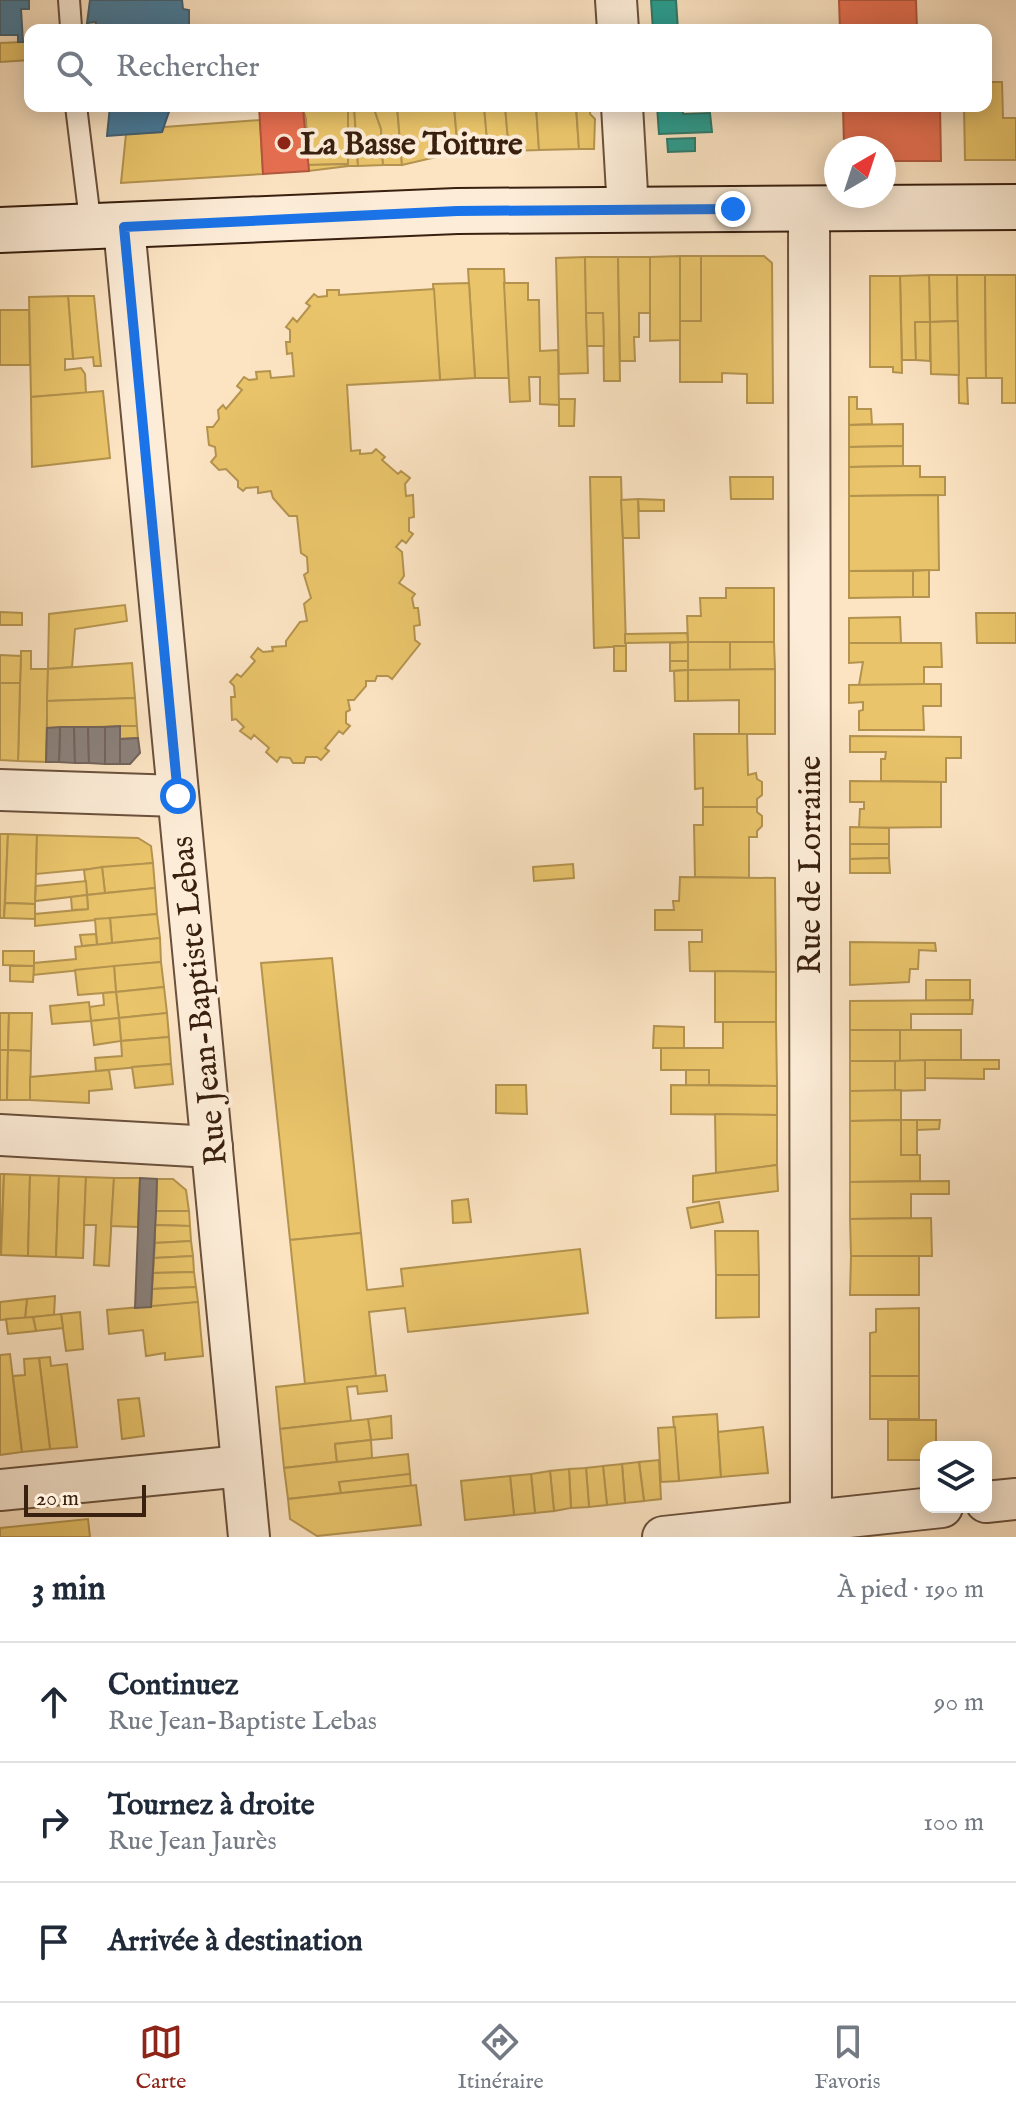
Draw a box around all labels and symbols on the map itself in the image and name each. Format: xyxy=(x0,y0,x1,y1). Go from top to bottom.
place label: La Basse Toiture xyxy=(300,125,523,166)
marker: La Basse Toiture xyxy=(275,134,293,152)
north arrow xyxy=(824,136,896,208)
route end xyxy=(715,191,751,227)
street label: Rue de Lorraine xyxy=(791,755,832,975)
route start xyxy=(160,778,196,814)
street label: Rue Jean-Baptiste Lebas xyxy=(163,834,238,1167)
scale bar xyxy=(24,1481,146,1517)

